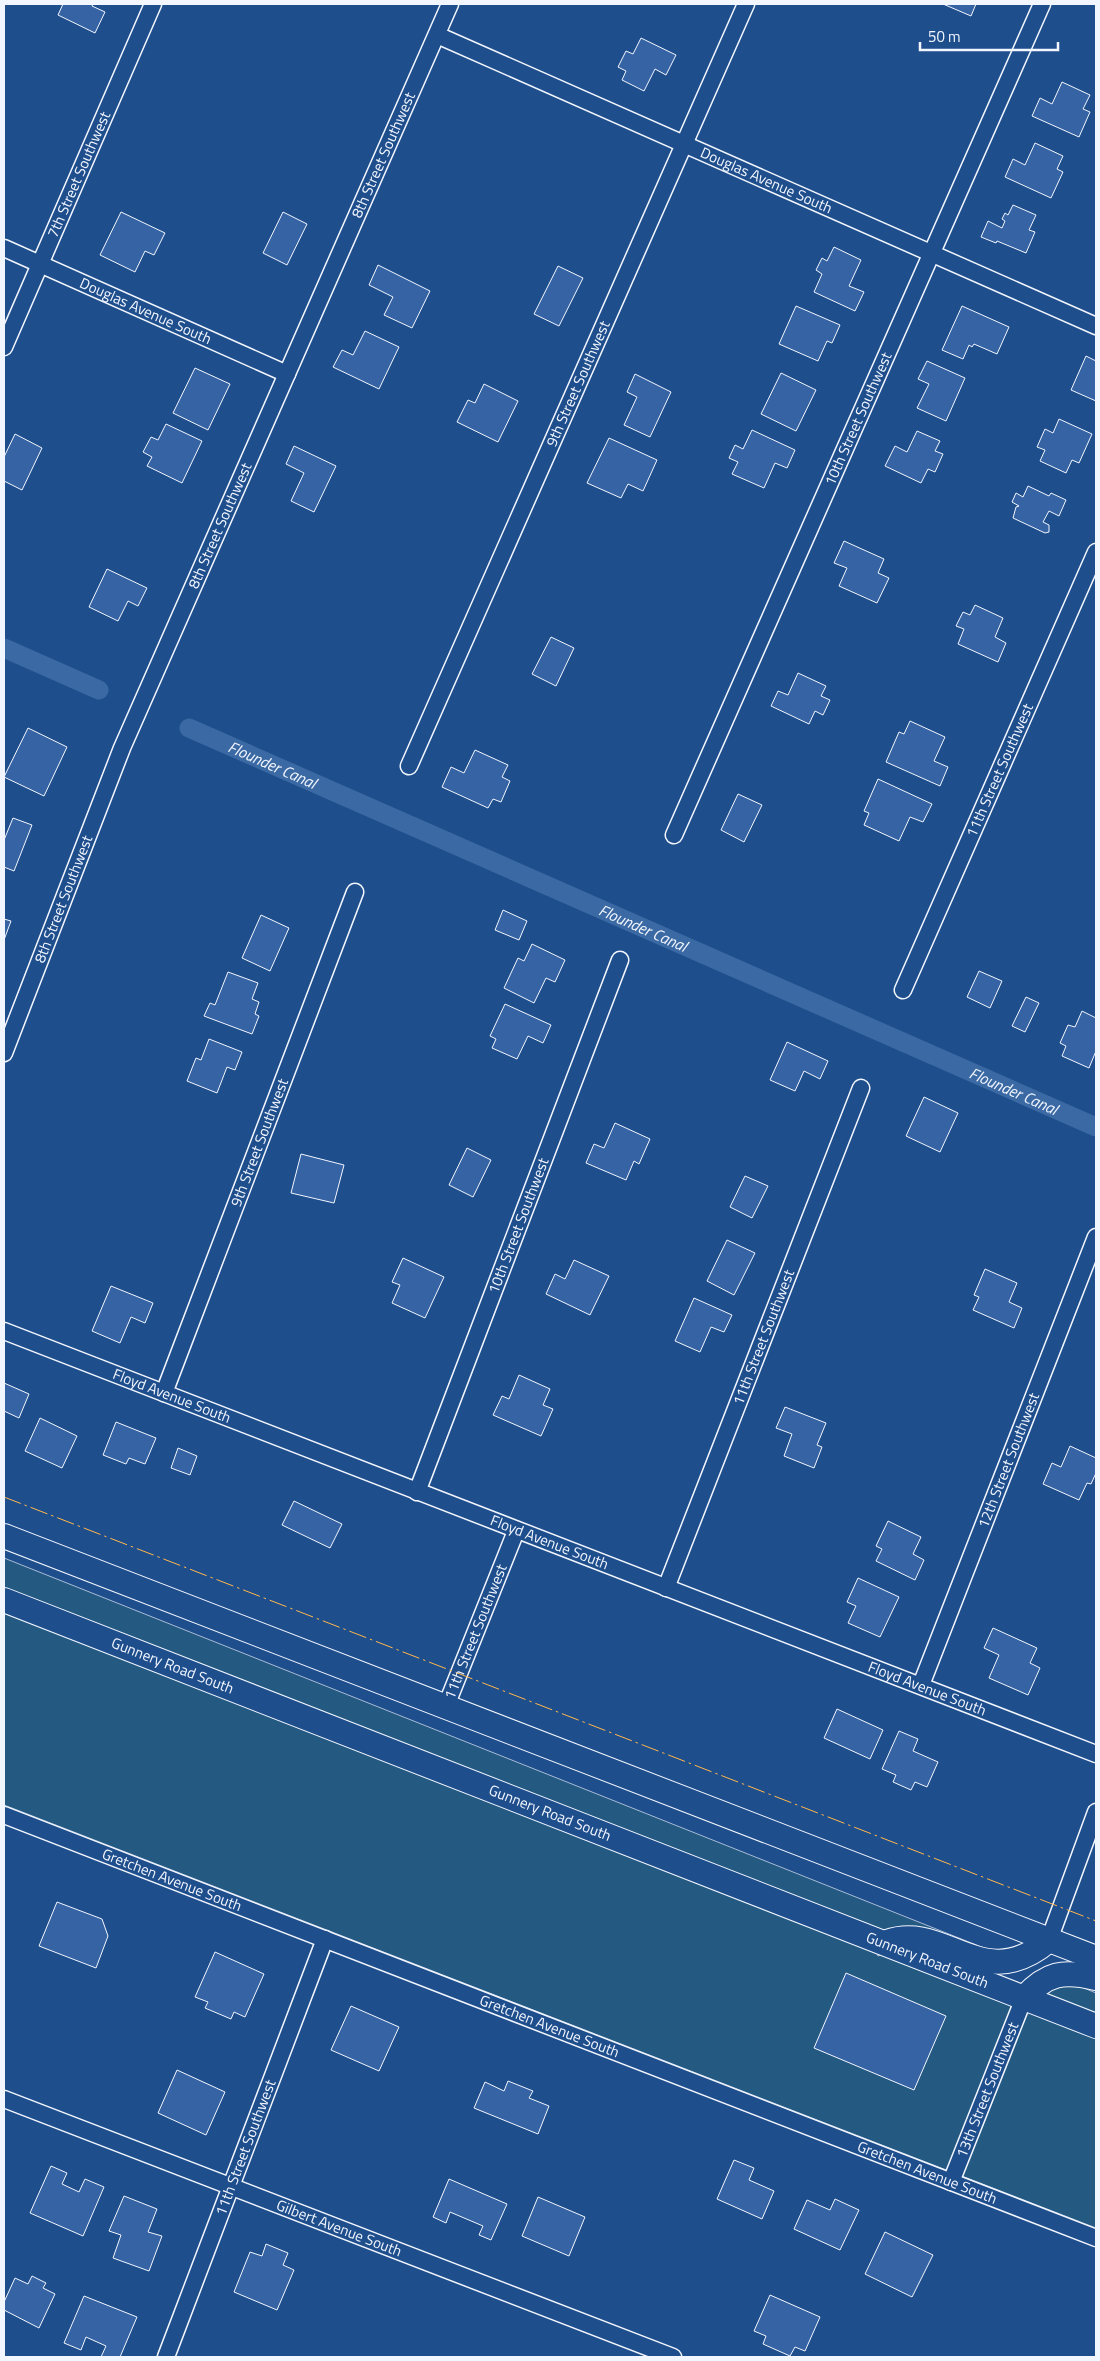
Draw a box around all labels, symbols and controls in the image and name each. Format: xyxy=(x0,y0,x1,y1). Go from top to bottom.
scale bar xyxy=(920,20,1058,52)
text: 50 m xyxy=(928,25,961,48)
street label: 8th Street Southwest xyxy=(345,88,421,222)
street label: 7th Street Southwest xyxy=(41,107,116,241)
street label: Douglas Avenue South xyxy=(697,141,836,219)
street label: Douglas Avenue South xyxy=(76,271,215,350)
street label: 9th Street Southwest xyxy=(540,316,616,450)
street label: 10th Street Southwest xyxy=(818,348,898,489)
street label: 8th Street Southwest xyxy=(182,458,258,592)
street label: 11th Street Southwest xyxy=(960,699,1039,841)
water label: Flounder Canal xyxy=(224,735,322,795)
street label: 8th Street Southwest xyxy=(28,831,99,966)
water label: Flounder Canal xyxy=(595,898,692,958)
water label: Flounder Canal xyxy=(966,1061,1063,1121)
street label: 9th Street Southwest xyxy=(224,1074,294,1210)
street label: 10th Street Southwest xyxy=(482,1154,555,1297)
street label: 11th Street Southwest xyxy=(726,1265,800,1408)
street label: Floyd Avenue South xyxy=(110,1362,235,1429)
street label: 12th Street Southwest xyxy=(971,1388,1045,1532)
street label: Floyd Avenue South xyxy=(487,1509,612,1575)
street label: 11th Street Southwest xyxy=(438,1560,513,1703)
street label: Gunnery Road South xyxy=(108,1631,237,1700)
street label: Floyd Avenue South xyxy=(865,1655,990,1721)
street label: Gunnery Road South xyxy=(485,1778,615,1847)
street label: Gretchen Avenue South xyxy=(99,1842,245,1917)
street label: Gunnery Road South xyxy=(863,1925,992,1994)
street label: Gretchen Avenue South xyxy=(476,1988,623,2063)
street label: 13th Street Southwest xyxy=(950,2018,1025,2161)
street label: 11th Street Southwest xyxy=(209,2075,282,2219)
street label: Gretchen Avenue South xyxy=(854,2135,1001,2210)
street label: Gilbert Avenue South xyxy=(273,2193,405,2262)

